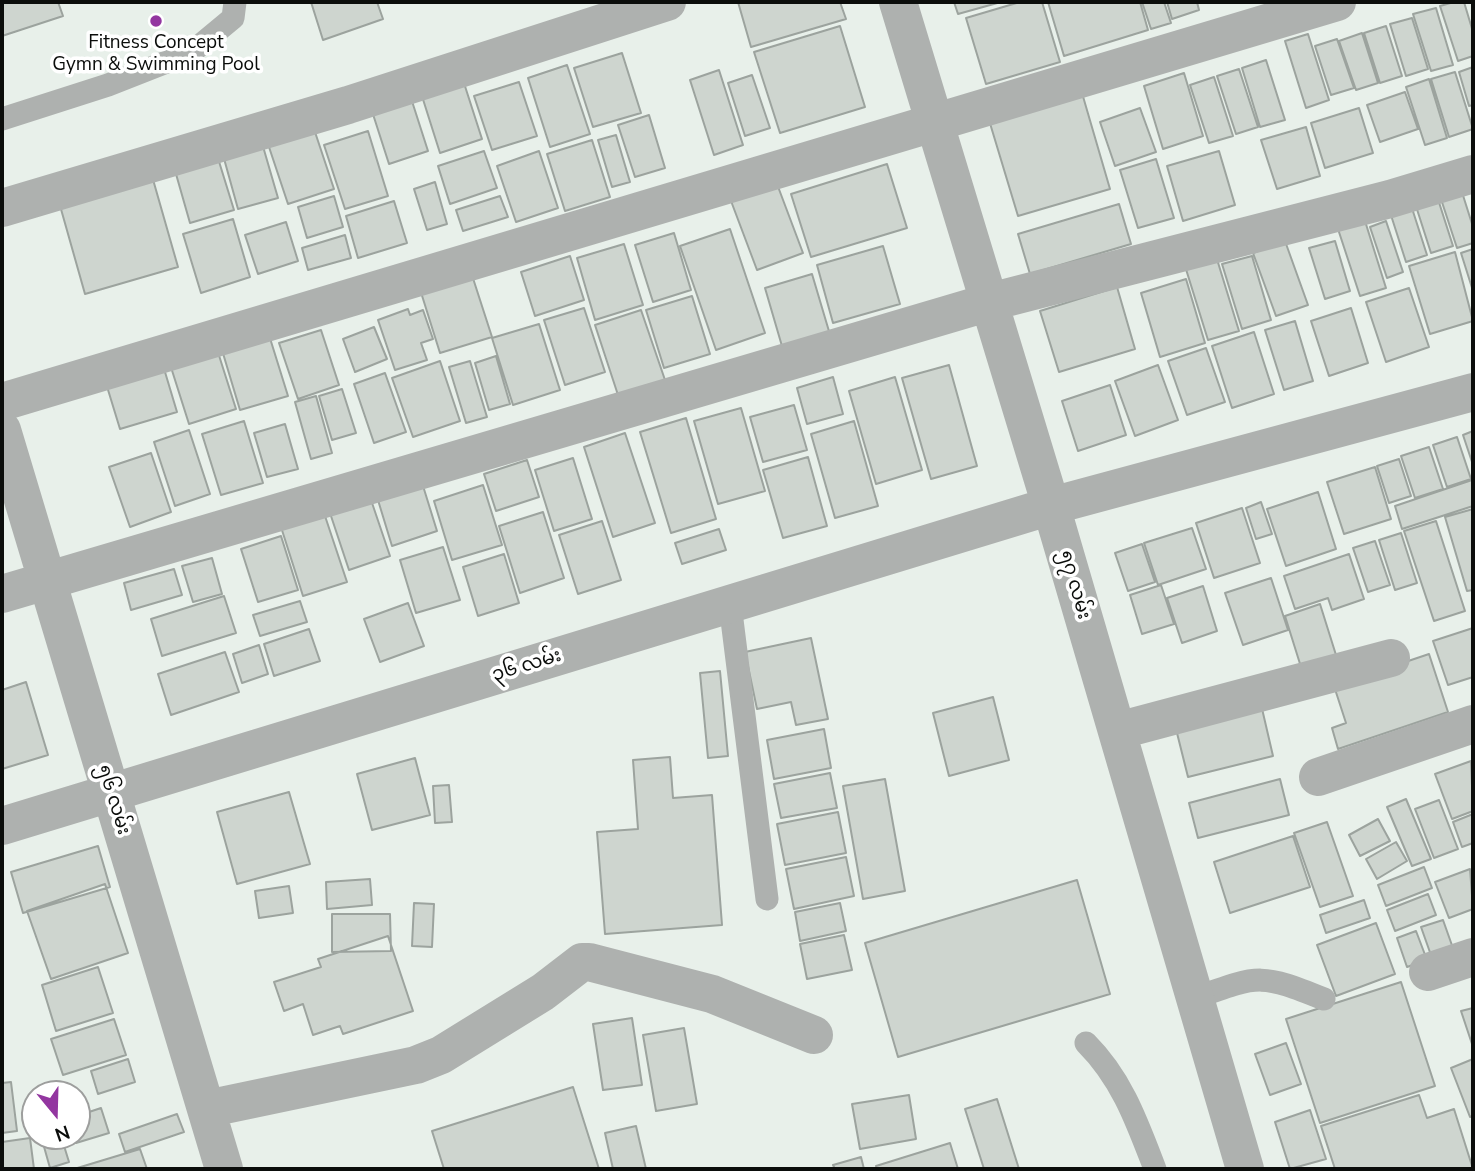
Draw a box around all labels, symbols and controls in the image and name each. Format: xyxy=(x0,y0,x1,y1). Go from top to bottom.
marker: Fitness Concept Gymn & Swimming Pool xyxy=(148,13,164,29)
place label: Fitness Concept Gymn & Swimming Pool xyxy=(52,32,260,76)
street label: ၅၇ လမ်း xyxy=(1053,548,1095,622)
street label: ၃၆ လမ်း xyxy=(490,645,564,687)
street label: ၅၆ လမ်း xyxy=(92,762,134,838)
north arrow xyxy=(21,1080,91,1150)
text: N xyxy=(51,1118,73,1148)

